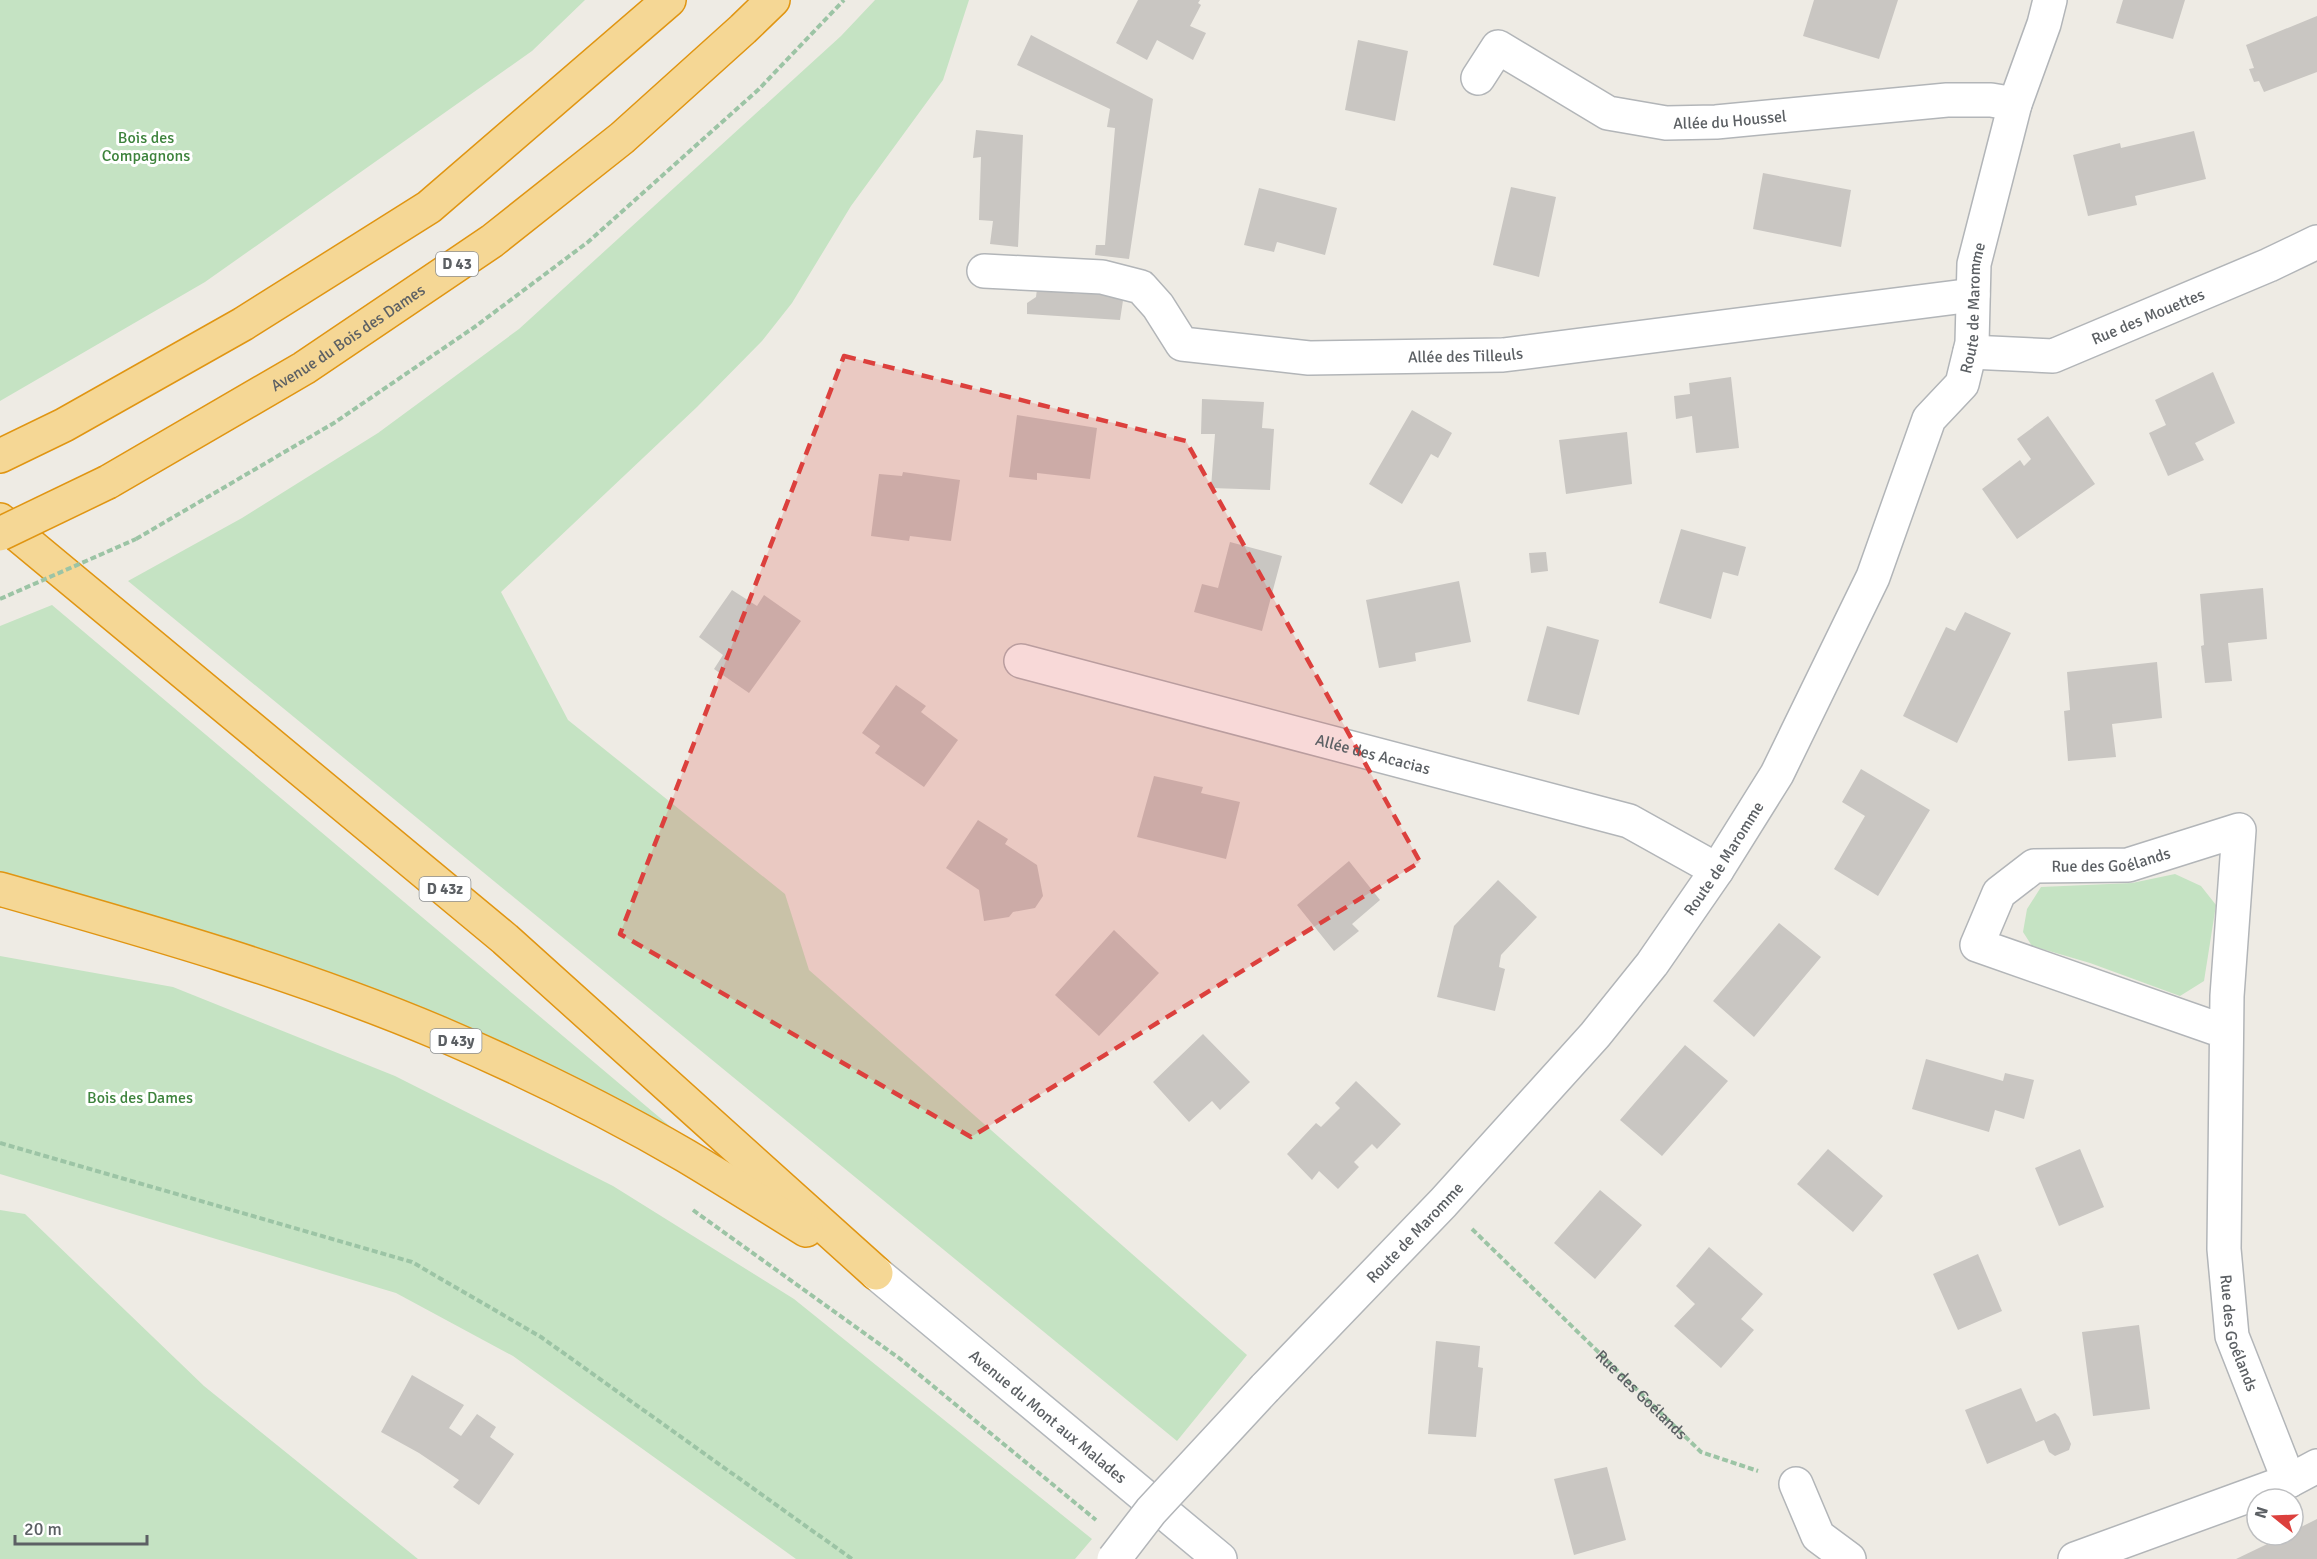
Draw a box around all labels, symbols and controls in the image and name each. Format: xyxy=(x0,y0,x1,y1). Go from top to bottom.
street label: Allée du Houssel xyxy=(1673,106,1788,134)
park label: Bois des Compagnons xyxy=(102,128,190,166)
street label: Route de Maromme xyxy=(1956,240,1990,376)
road number: D 43 xyxy=(436,252,478,276)
street label: Avenue du Bois des Dames xyxy=(268,280,429,396)
street label: Rue des Mouettes xyxy=(2089,284,2208,350)
street label: Allée des Tilleuls xyxy=(1408,344,1524,367)
street label: Allée des Acacias xyxy=(1313,730,1432,779)
street label: Route de Maromme xyxy=(1680,798,1768,920)
street label: Rue des Goélands xyxy=(2051,843,2173,877)
road number: D 43z xyxy=(420,877,470,901)
road number: D 43y xyxy=(430,1029,482,1053)
park label: Bois des Dames xyxy=(87,1088,193,1108)
street label: Route de Maromme xyxy=(1362,1178,1468,1288)
street label: Rue des Goélands xyxy=(2215,1274,2262,1394)
street label: Avenue du Mont aux Malades xyxy=(965,1346,1130,1488)
street label: Rue des Goélands xyxy=(1591,1346,1691,1444)
north arrow xyxy=(2245,1487,2305,1547)
text: N xyxy=(2250,1504,2273,1521)
scale bar xyxy=(15,1508,147,1546)
text: 20 m xyxy=(24,1518,62,1540)

